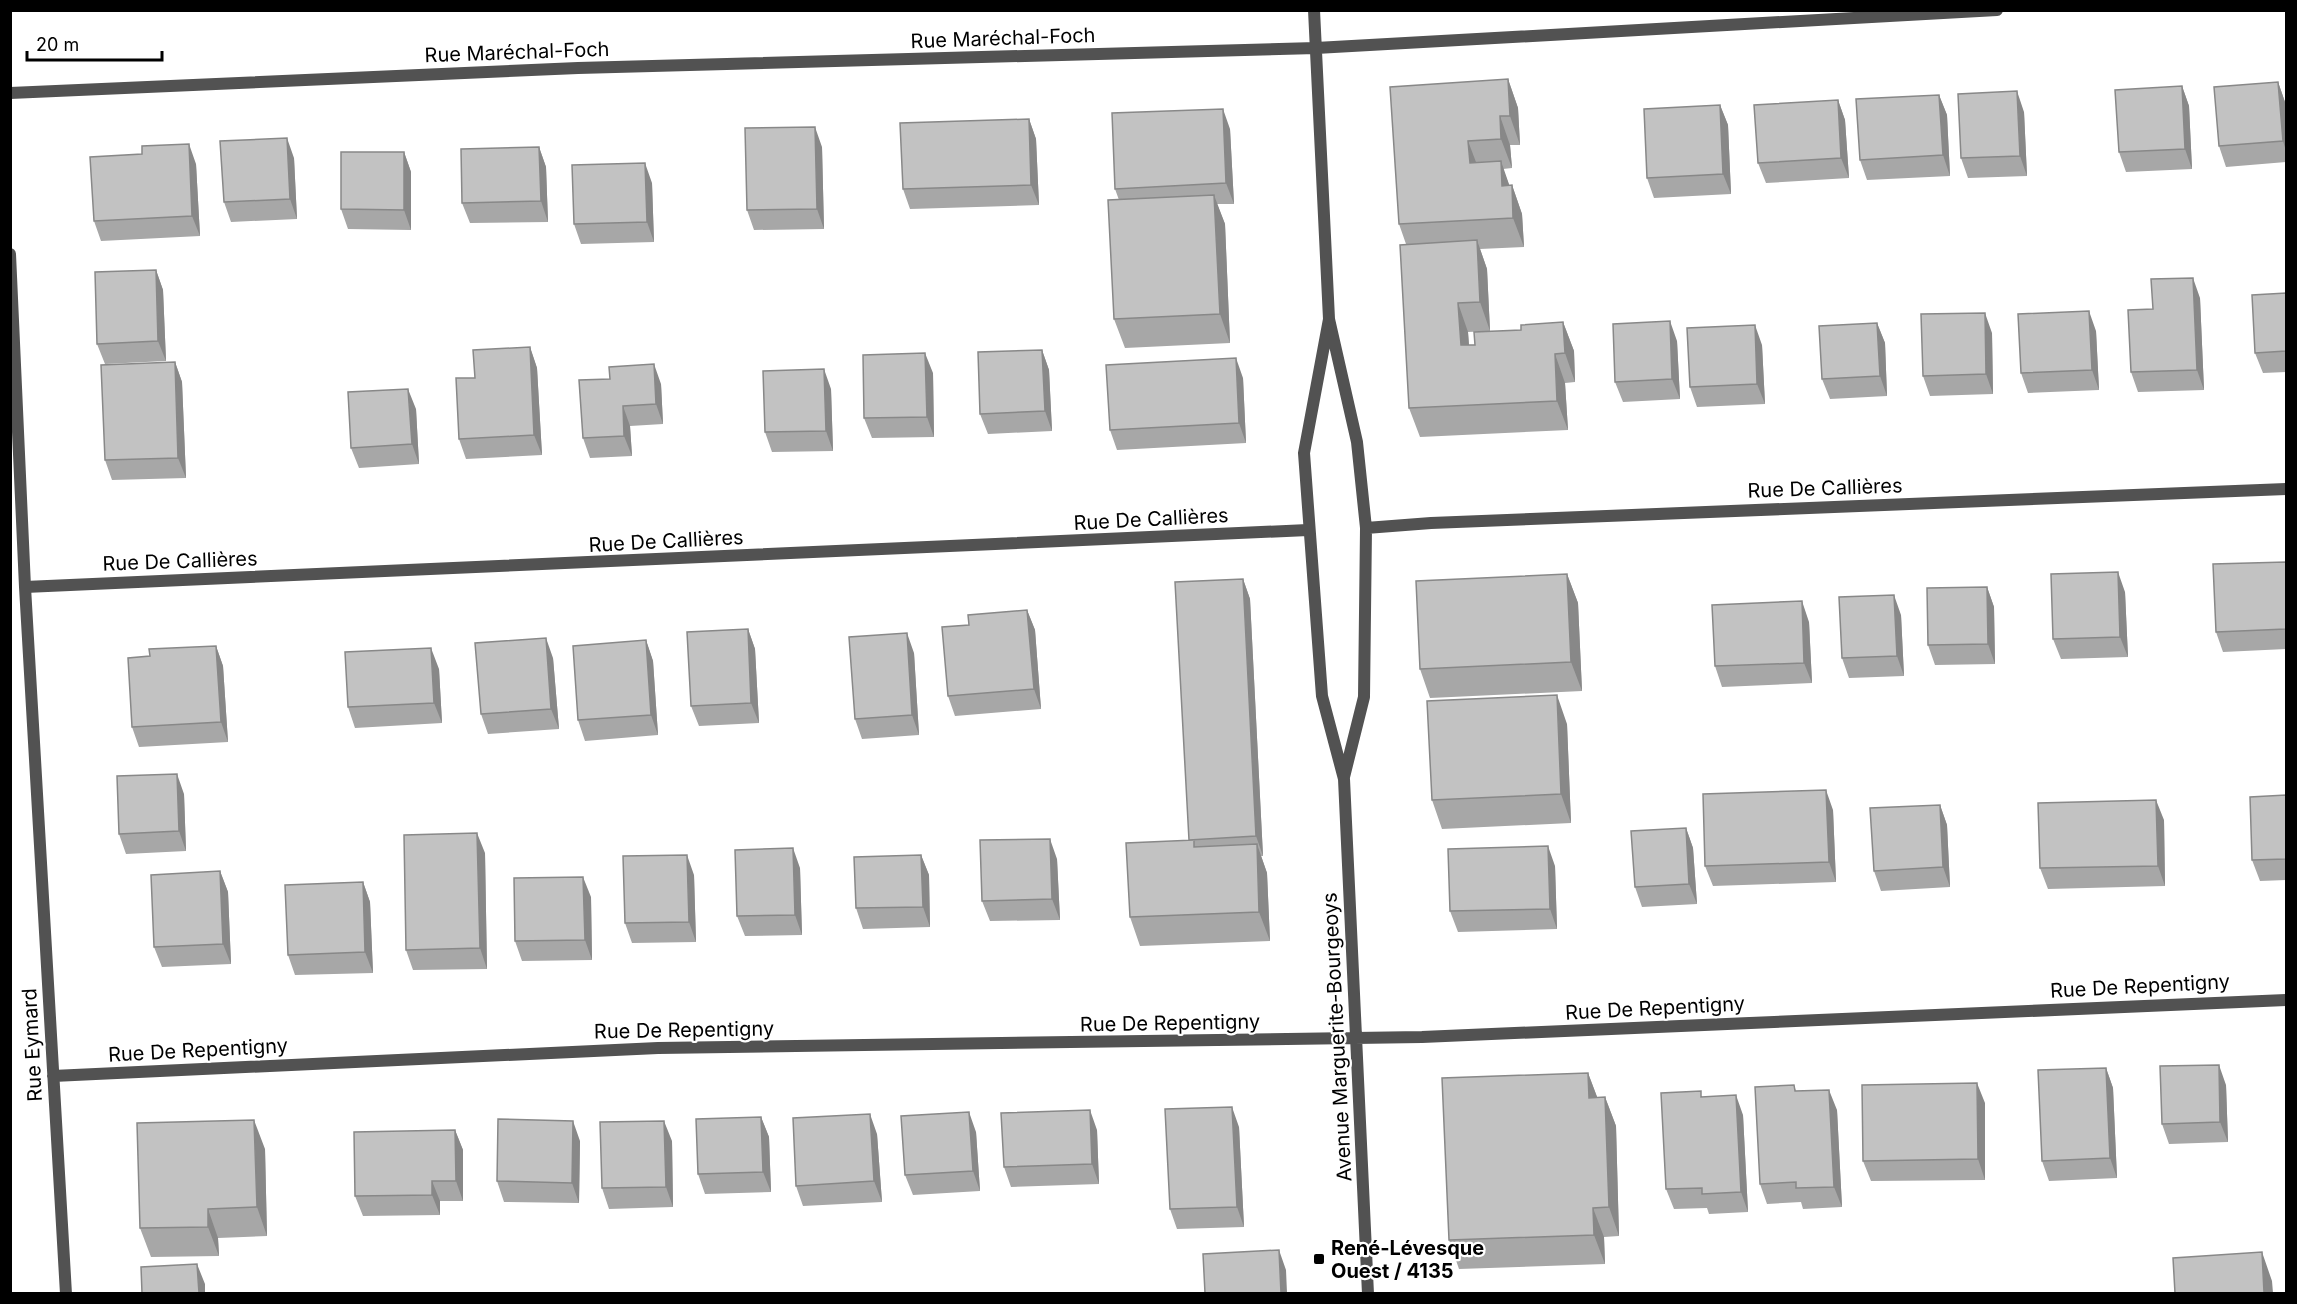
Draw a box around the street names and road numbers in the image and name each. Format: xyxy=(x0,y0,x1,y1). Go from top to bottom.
street label: Rue Maréchal-Foch xyxy=(910,23,1096,53)
street label: Rue Maréchal-Foch xyxy=(424,37,610,67)
street label: Rue De Callières xyxy=(1747,473,1903,503)
street label: Rue De Callières xyxy=(1073,503,1229,535)
street label: Rue De Callières xyxy=(588,525,744,557)
street label: Rue De Callières xyxy=(102,546,258,576)
street label: Avenue Marguerite-Bourgeoys xyxy=(1317,892,1357,1182)
street label: Rue De Repentigny xyxy=(2049,969,2231,1003)
street label: Rue Eymard xyxy=(17,988,47,1102)
street label: Rue De Repentigny xyxy=(1564,991,1746,1025)
street label: Rue De Repentigny xyxy=(1080,1009,1260,1037)
street label: Rue De Repentigny xyxy=(594,1016,774,1044)
street label: Rue De Repentigny xyxy=(107,1033,289,1067)

